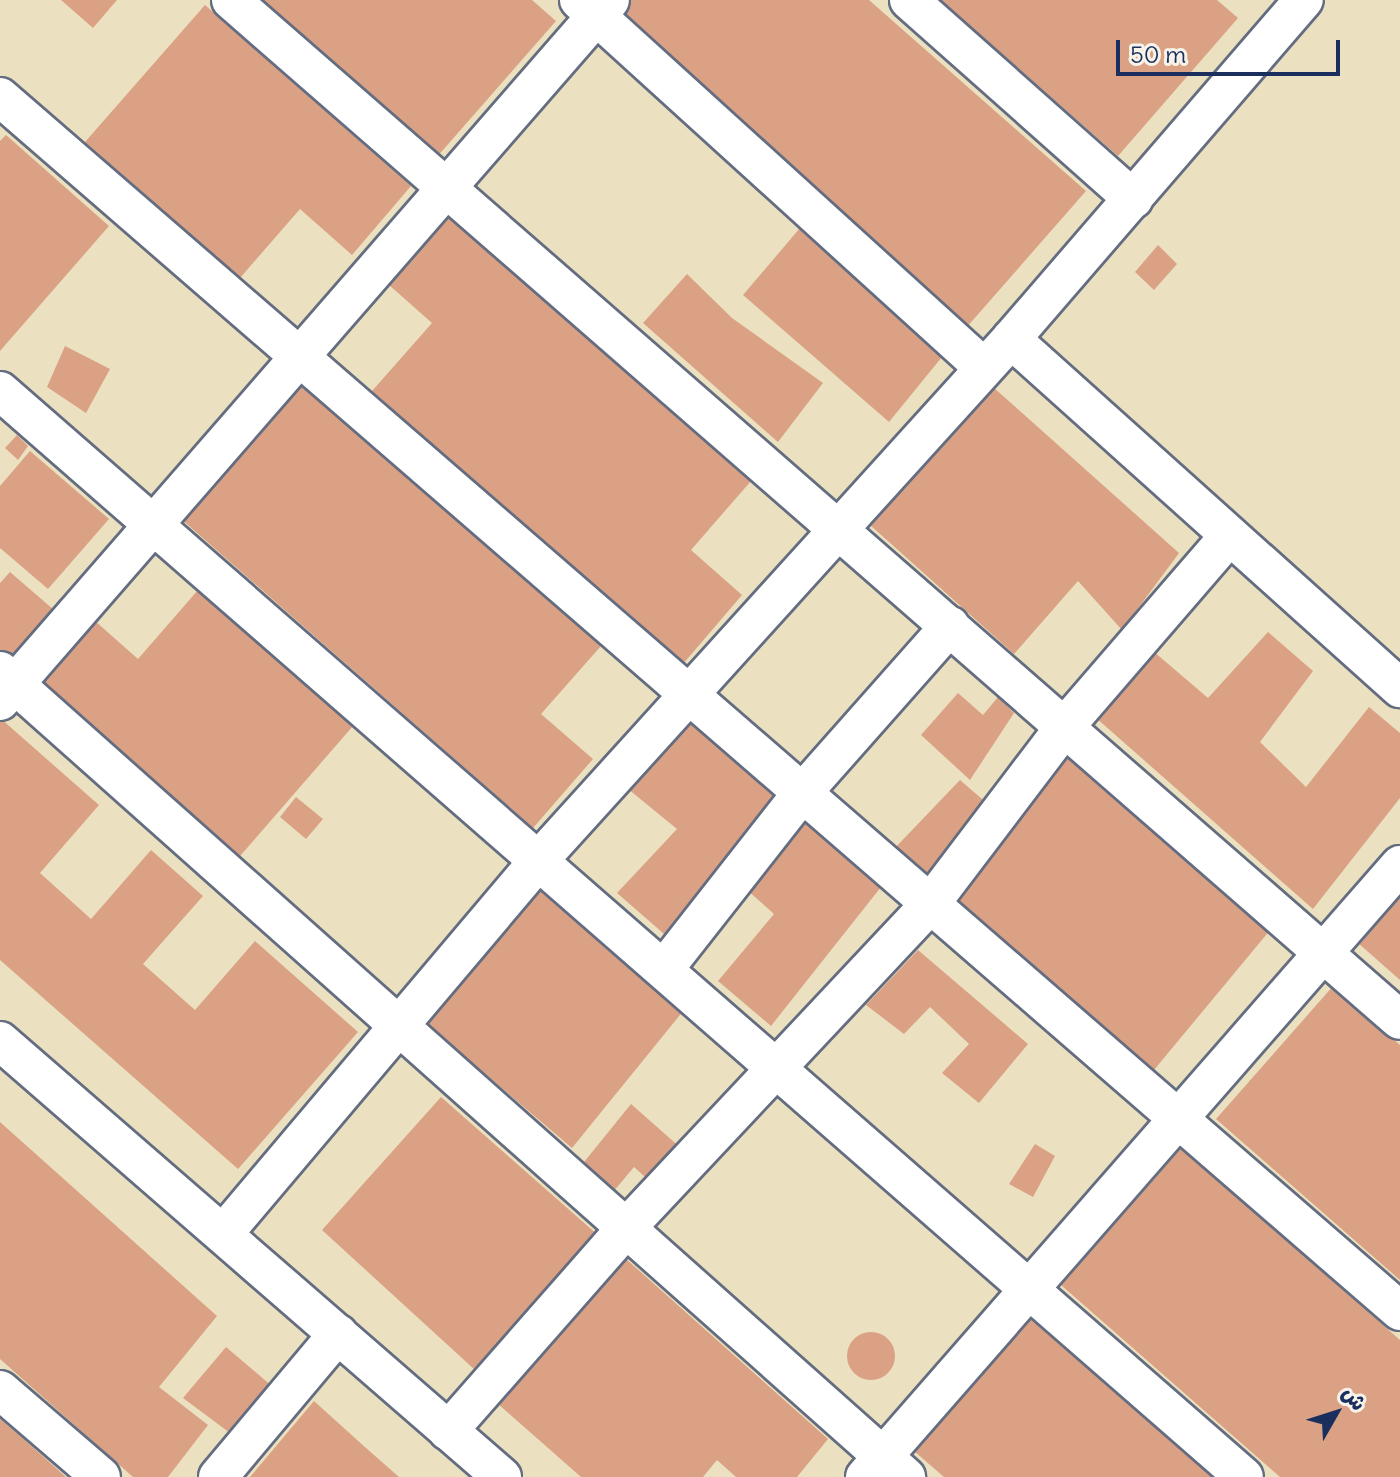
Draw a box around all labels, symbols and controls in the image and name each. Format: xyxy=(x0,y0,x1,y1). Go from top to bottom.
scale bar xyxy=(1120,24,1344,74)
text: 50 m xyxy=(1130,39,1186,69)
north arrow xyxy=(1296,1373,1376,1453)
text: ش xyxy=(1336,1380,1373,1416)

